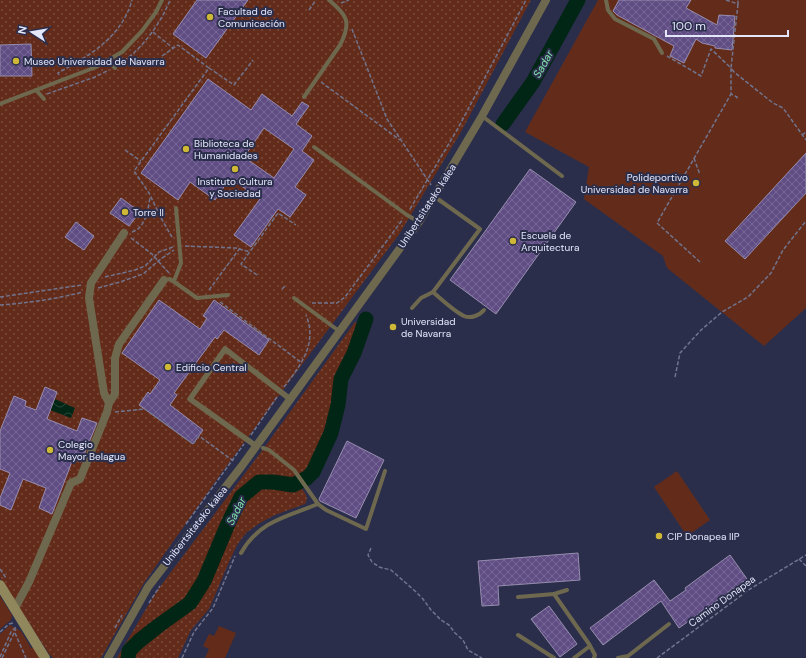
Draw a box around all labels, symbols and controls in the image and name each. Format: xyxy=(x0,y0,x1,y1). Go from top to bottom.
place label: Facultad de Comunicación xyxy=(218,5,285,30)
north arrow xyxy=(12,12,52,52)
marker: Facultad de Comunicación xyxy=(205,12,215,22)
scale bar xyxy=(666,12,788,38)
text: 100 m xyxy=(672,18,706,34)
text: N xyxy=(15,25,30,35)
water label: Sadar xyxy=(530,47,557,80)
place label: Museo Universidad de Navarra xyxy=(24,55,165,68)
marker: Museo Universidad de Navarra xyxy=(11,56,21,66)
place label: Biblioteca de Humanidades xyxy=(194,137,258,162)
marker: Biblioteca de Humanidades xyxy=(181,144,191,154)
street label: Unibertsitateko kalea xyxy=(395,162,459,250)
marker: Instituto Cultura y Sociedad xyxy=(230,164,240,174)
place label: Polideportivo Universidad de Navarra xyxy=(581,171,688,196)
place label: Instituto Cultura y Sociedad xyxy=(197,175,273,200)
marker: Polideportivo Universidad de Navarra xyxy=(691,178,701,188)
place label: Torre II xyxy=(133,206,164,219)
marker: Torre II xyxy=(120,207,130,217)
place label: Escuela de Arquitectura xyxy=(521,229,579,254)
marker: Escuela de Arquitectura xyxy=(508,236,518,246)
place label: Universidad de Navarra xyxy=(401,315,456,340)
marker: Universidad de Navarra xyxy=(388,322,398,332)
place label: Edificio Central xyxy=(176,361,247,374)
marker: Edificio Central xyxy=(163,362,173,372)
place label: Colegio Mayor Belagua xyxy=(58,438,125,463)
marker: Colegio Mayor Belagua xyxy=(45,445,55,455)
street label: Unibertsitateko kalea xyxy=(160,484,230,568)
water label: Sadar xyxy=(223,494,249,527)
place label: CIP Donapea IIP xyxy=(667,530,740,543)
marker: CIP Donapea IIP xyxy=(654,531,664,541)
street label: Camino Donapea xyxy=(686,572,758,630)

